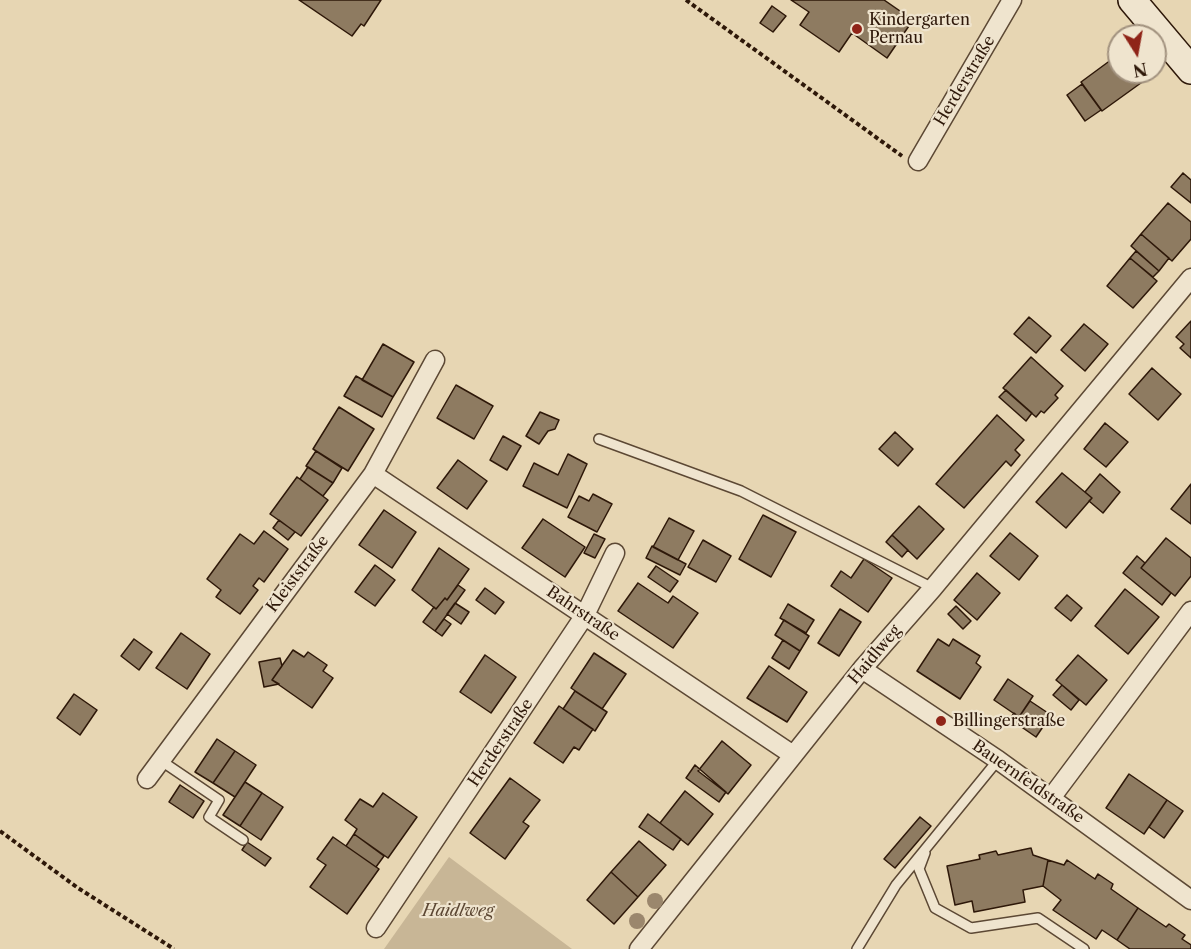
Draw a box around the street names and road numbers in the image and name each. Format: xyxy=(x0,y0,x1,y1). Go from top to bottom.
street label: Herderstraße xyxy=(931,32,999,130)
street label: Kleiststraße xyxy=(263,532,333,616)
street label: Bahrstraße xyxy=(543,583,623,645)
street label: Haidlweg xyxy=(845,621,905,689)
street label: Herderstraße xyxy=(465,695,537,791)
street label: Bauernfeldstraße xyxy=(968,736,1088,828)

